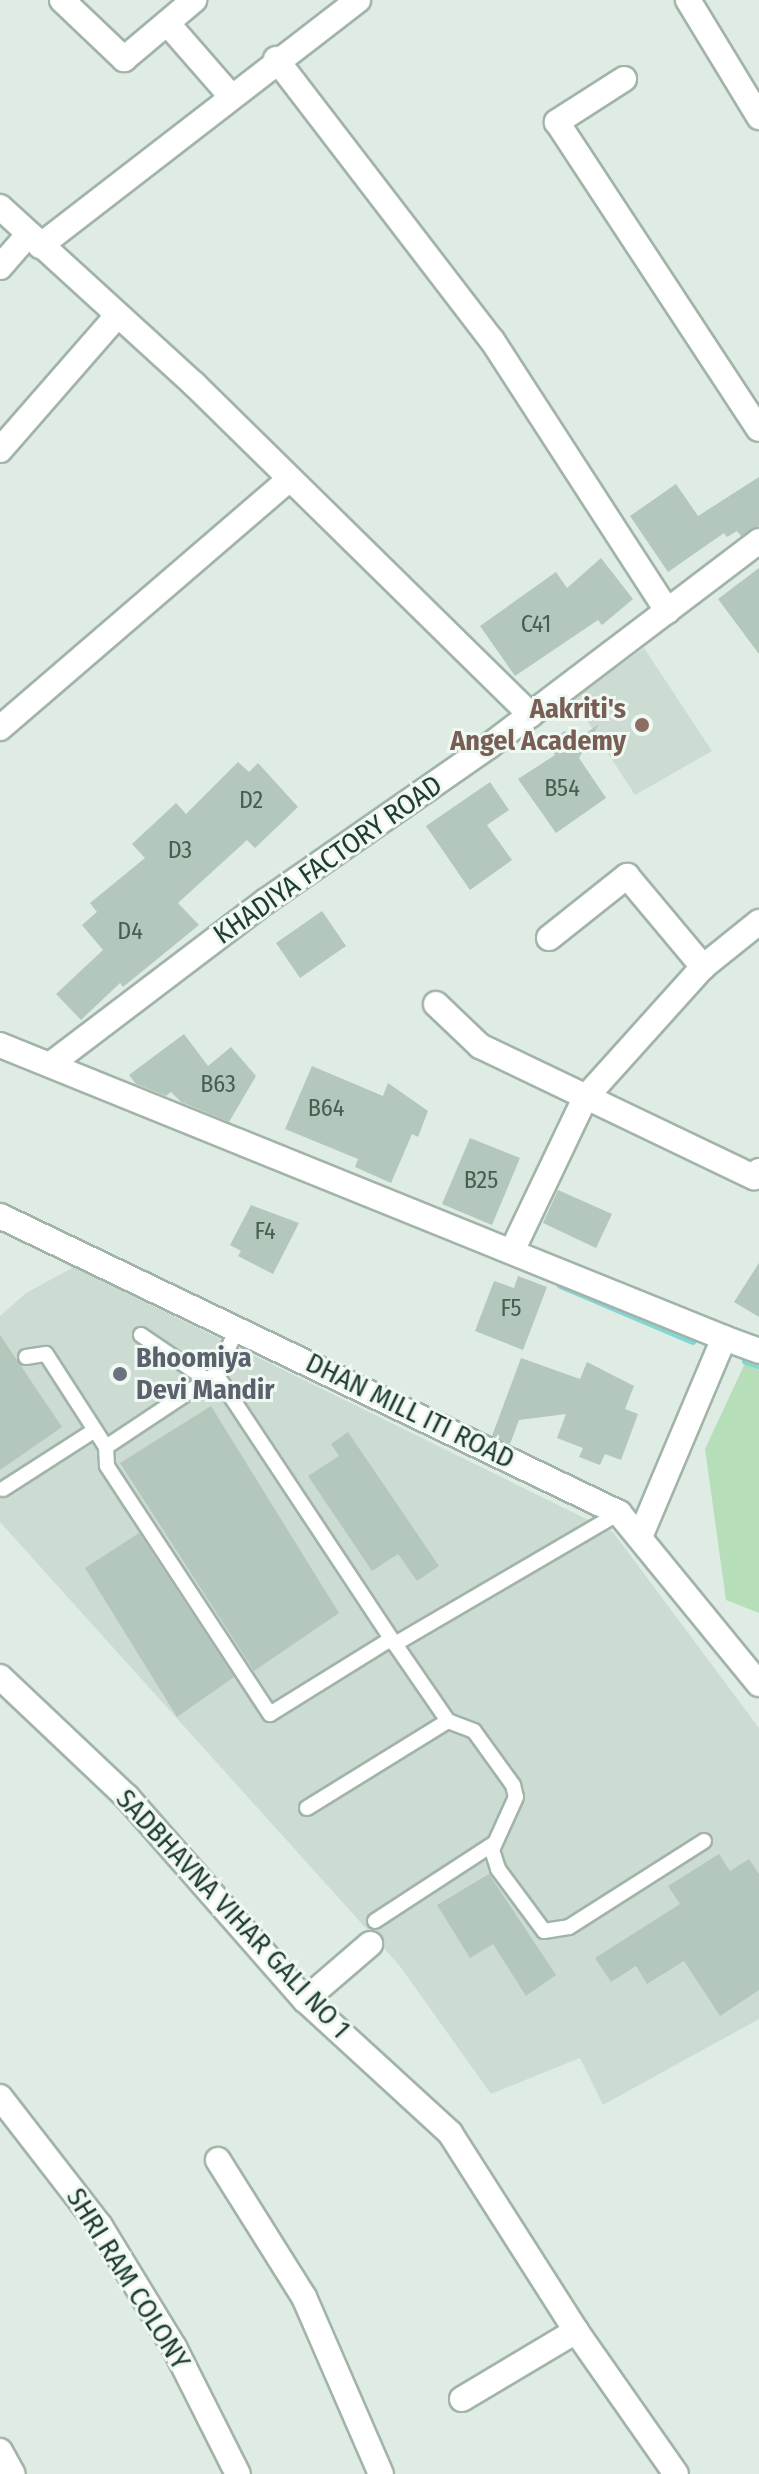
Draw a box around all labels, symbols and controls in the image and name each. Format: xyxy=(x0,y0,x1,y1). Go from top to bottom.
house number: C41 xyxy=(521,611,551,639)
place label: Aakriti's Angel Academy xyxy=(450,692,626,758)
marker: Aakriti's Angel Academy xyxy=(633,716,651,734)
street label: KHADIYA FACTORY ROAD xyxy=(207,768,449,952)
house number: B54 xyxy=(544,775,580,803)
house number: D2 xyxy=(239,787,263,815)
house number: D3 xyxy=(168,837,192,865)
house number: D4 xyxy=(117,918,143,946)
house number: B63 xyxy=(200,1071,236,1099)
house number: B64 xyxy=(308,1095,344,1123)
house number: B25 xyxy=(464,1167,498,1195)
house number: F4 xyxy=(254,1218,276,1246)
house number: F5 xyxy=(500,1295,522,1323)
place label: Bhoomiya Devi Mandir xyxy=(136,1341,274,1407)
street label: DHAN MILL ITI ROAD xyxy=(300,1346,520,1476)
marker: Bhoomiya Devi Mandir xyxy=(111,1365,129,1383)
street label: SADBHAVNA VIHAR GALI NO 1 xyxy=(109,1783,357,2045)
street label: SHRI RAM COLONY xyxy=(59,2182,197,2376)

